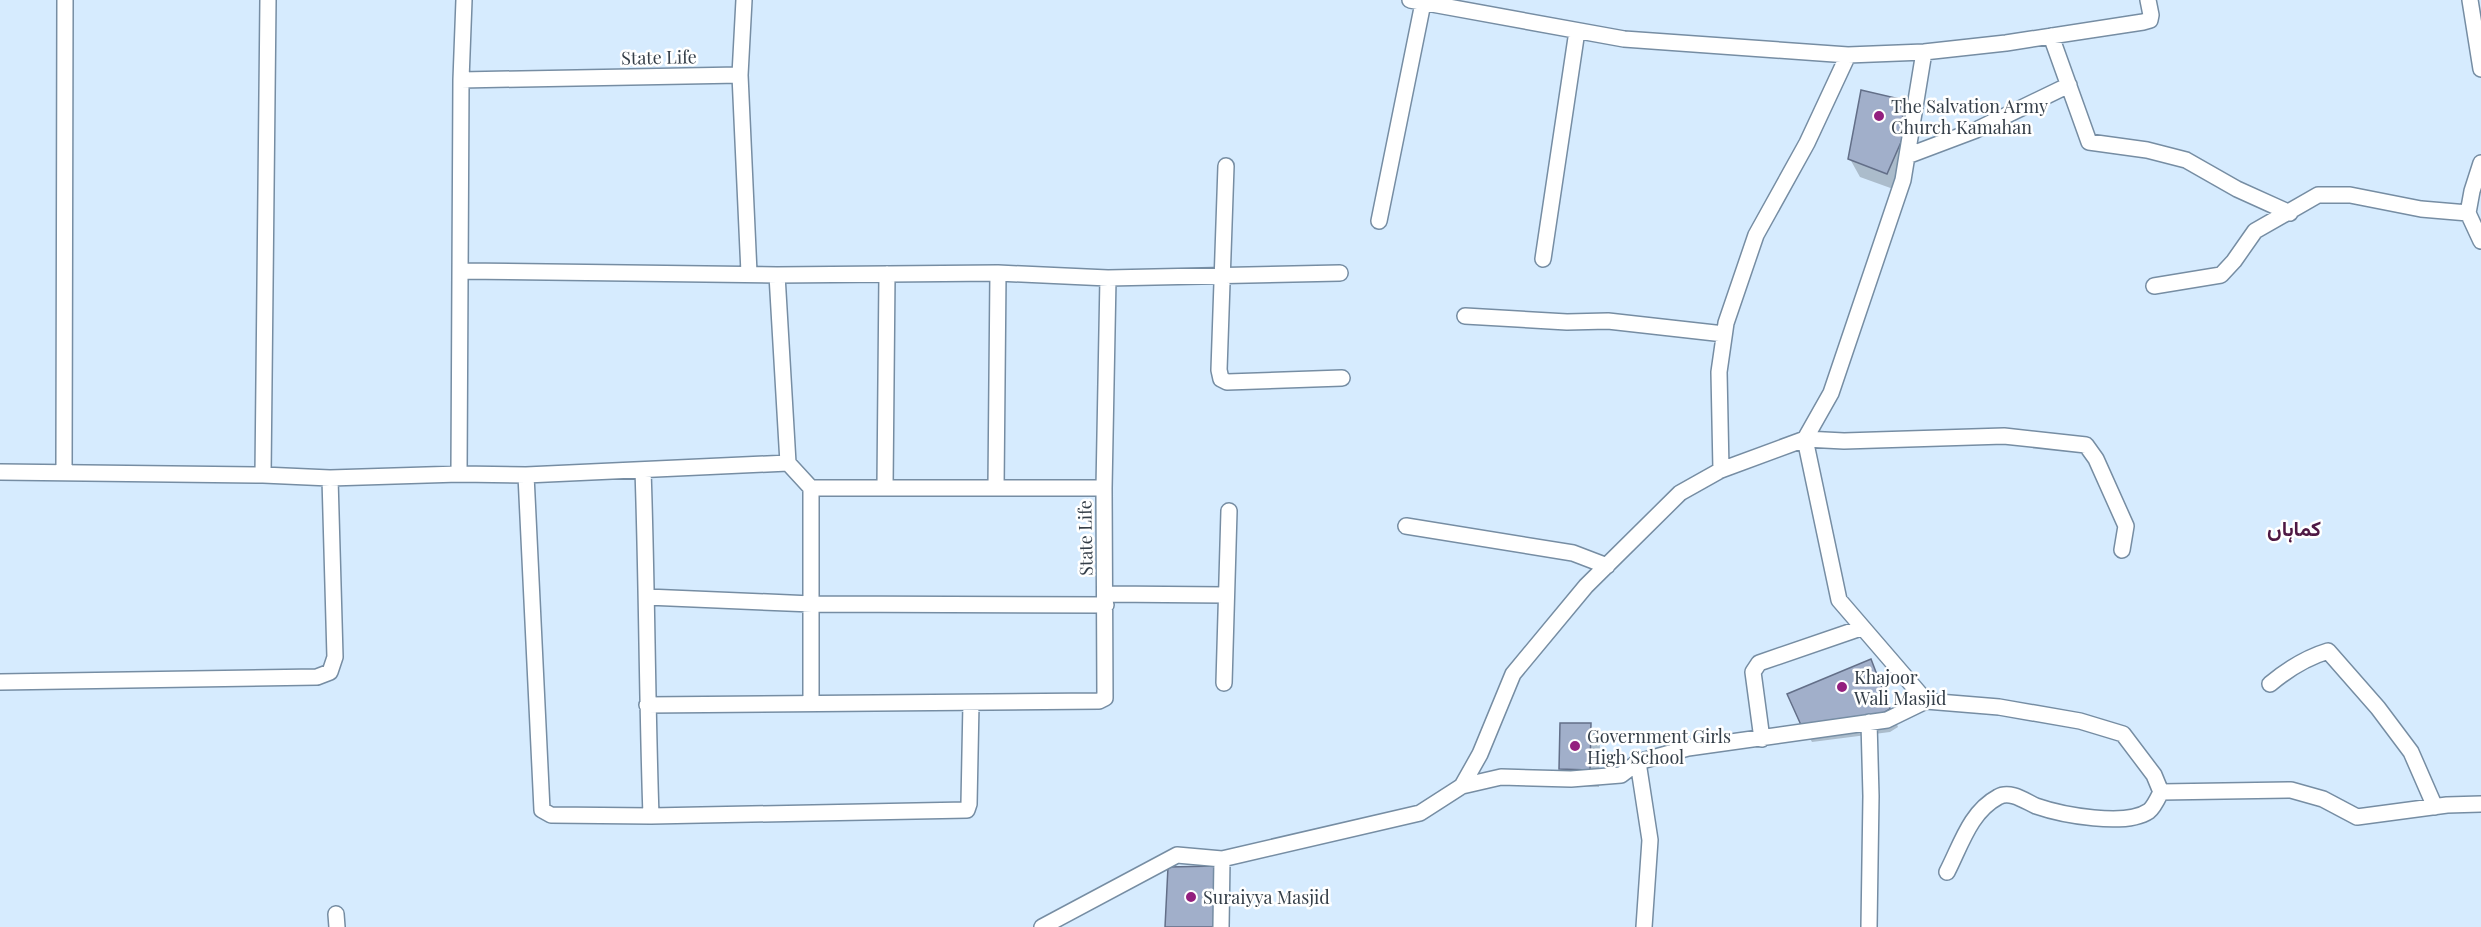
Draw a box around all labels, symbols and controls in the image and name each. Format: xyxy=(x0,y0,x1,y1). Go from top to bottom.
street label: State Life xyxy=(621,44,697,70)
place label: The Salvation Army Church Kamahan xyxy=(1891,94,2048,139)
marker: The Salvation Army Church Kamahan xyxy=(1872,109,1886,123)
street label: State Life xyxy=(1072,500,1098,576)
district label: کماہاں xyxy=(2267,513,2321,543)
place label: Khajoor Wali Masjid xyxy=(1853,665,1947,710)
marker: Khajoor Wali Masjid xyxy=(1835,680,1849,694)
place label: Government Girls High School xyxy=(1587,724,1731,769)
marker: Government Girls High School xyxy=(1568,739,1582,753)
place label: Suraiyya Masjid xyxy=(1203,885,1330,909)
marker: Suraiyya Masjid xyxy=(1184,890,1198,904)

